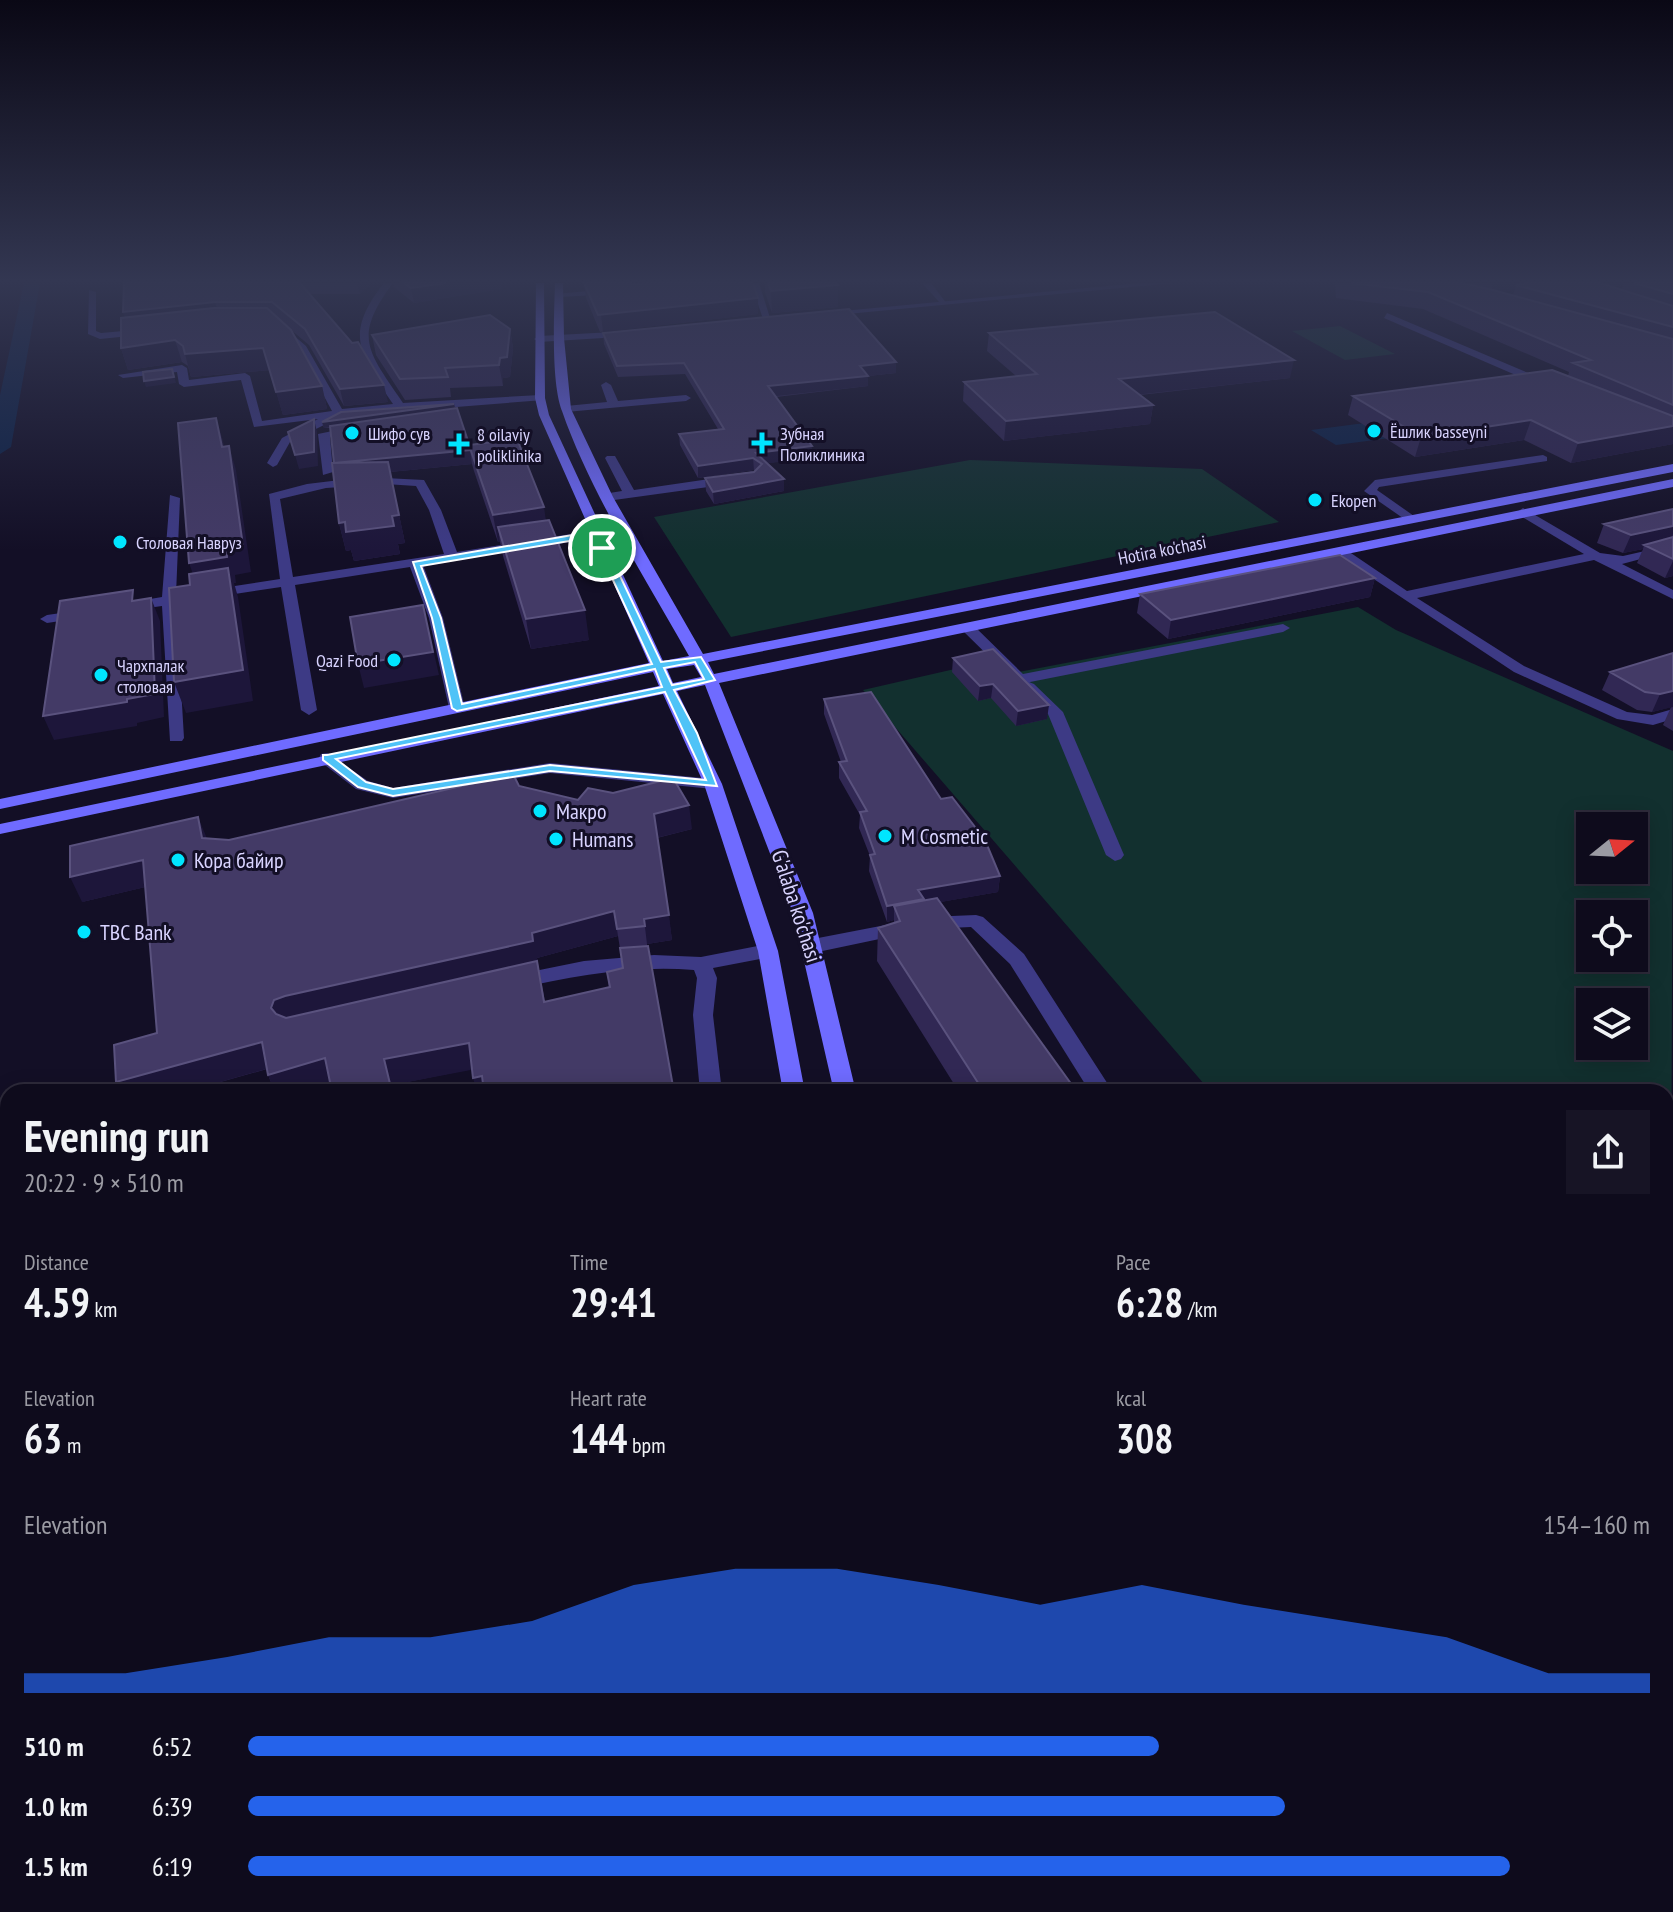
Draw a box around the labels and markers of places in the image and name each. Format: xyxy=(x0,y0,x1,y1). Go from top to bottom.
place label: Ёшлик basseyni xyxy=(1390,420,1487,443)
place label: Шифо сув xyxy=(368,422,430,445)
place label: Зубная Поликлиника xyxy=(780,422,865,466)
marker: Ёшлик basseyni xyxy=(1365,422,1383,440)
place label: 8 oilaviy poliklinika xyxy=(477,423,542,467)
marker: Шифо сув xyxy=(343,424,361,442)
marker: Зубная Поликлиника xyxy=(751,432,773,454)
marker: 8 oilaviy poliklinika xyxy=(448,433,470,455)
place label: Ekopen xyxy=(1331,489,1376,512)
marker: Ekopen xyxy=(1306,491,1324,509)
pin xyxy=(568,514,636,582)
place label: Столовая Навруз xyxy=(136,531,242,554)
marker: Столовая Навруз xyxy=(111,533,129,551)
place label: Qazi Food xyxy=(316,649,378,672)
marker: Qazi Food xyxy=(385,651,403,669)
place label: Чархпалак столовая xyxy=(117,654,184,698)
marker: Чархпалак столовая xyxy=(92,666,110,684)
place label: Макро xyxy=(556,797,606,825)
marker: Макро xyxy=(531,802,549,820)
place label: M Cosmetic xyxy=(901,822,988,850)
place label: Humans xyxy=(572,825,634,853)
marker: M Cosmetic xyxy=(876,827,894,845)
marker: Humans xyxy=(547,830,565,848)
place label: Кора байир xyxy=(194,846,284,874)
marker: Кора байир xyxy=(169,851,187,869)
place label: TBC Bank xyxy=(100,918,172,946)
marker: TBC Bank xyxy=(75,923,93,941)

